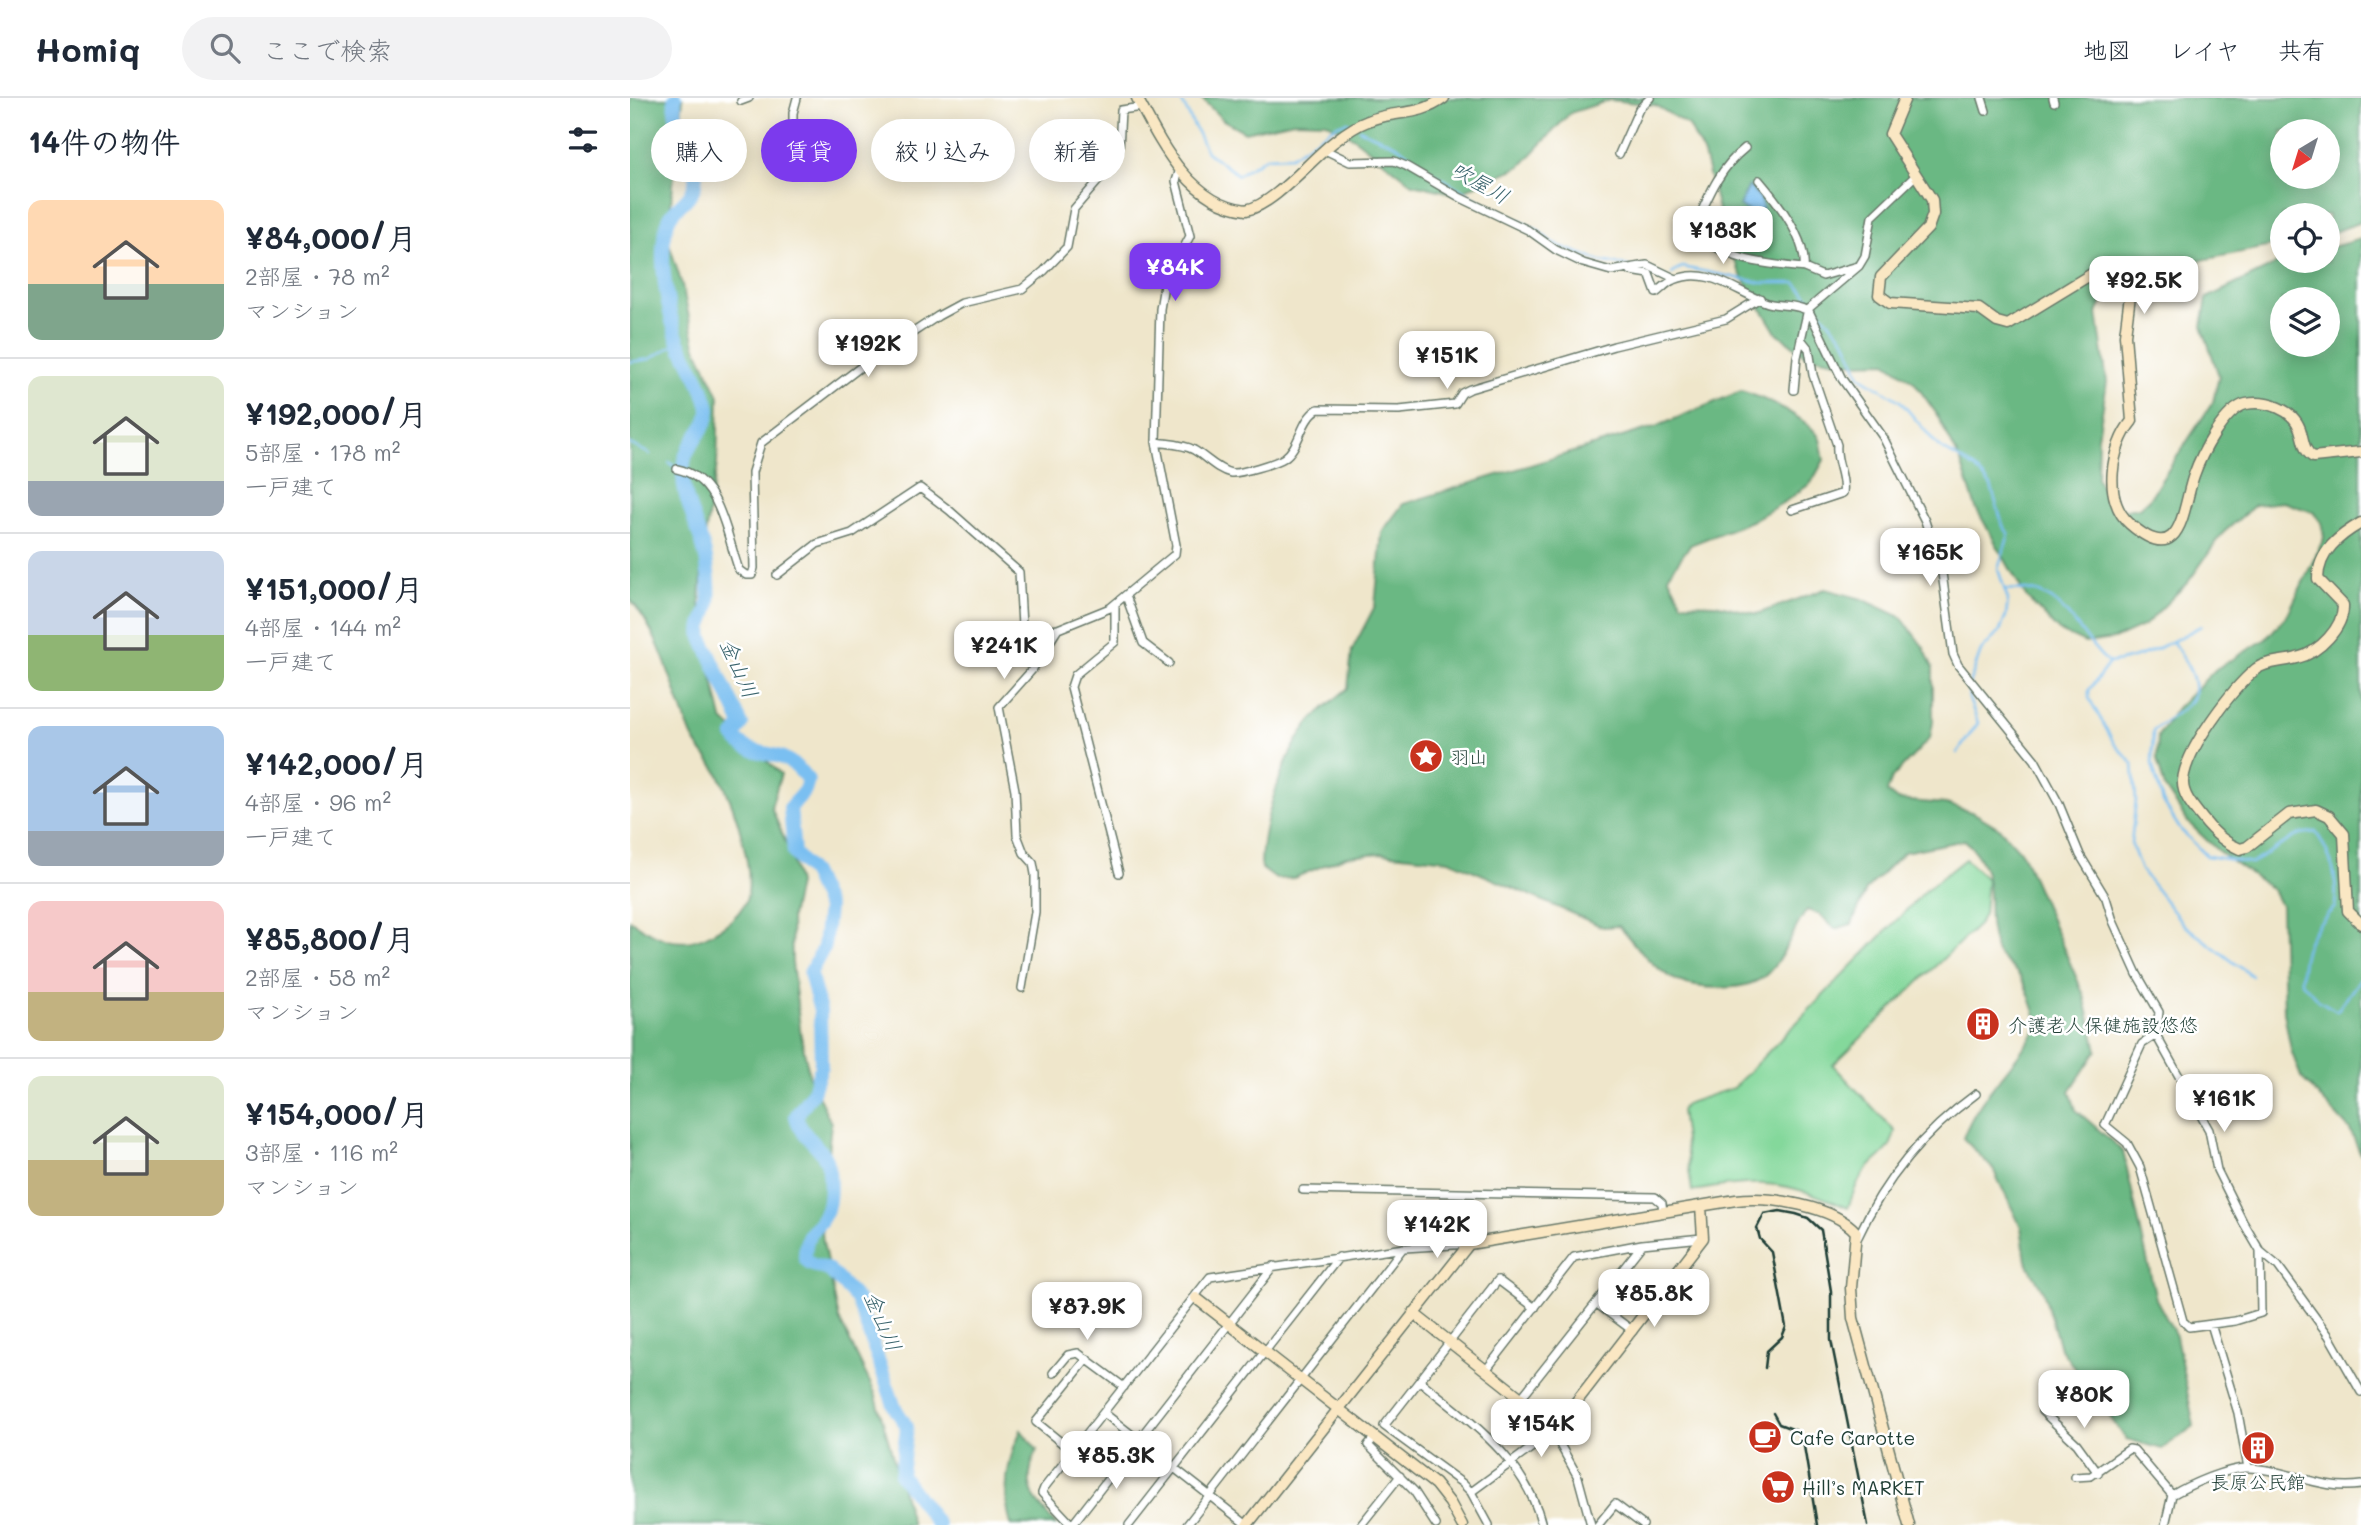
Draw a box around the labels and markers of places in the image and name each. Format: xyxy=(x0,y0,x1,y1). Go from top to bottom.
pin: ¥183K xyxy=(1674,206,1772,266)
pin: ¥84K xyxy=(1134,244,1216,303)
pin: ¥92.5K xyxy=(2087,256,2201,316)
pin: ¥192K xyxy=(819,320,917,379)
pin: ¥151K xyxy=(1398,331,1496,391)
pin: ¥165K xyxy=(1881,528,1979,588)
pin: ¥241K xyxy=(955,622,1053,681)
place icon: 羽山 xyxy=(1407,737,1445,775)
place label: 羽山 xyxy=(1450,744,1488,769)
building icon: 介護老人保健施設悠悠 xyxy=(1964,1005,2002,1043)
place label: 介護老人保健施設悠悠 xyxy=(2008,1012,2198,1037)
pin: ¥161K xyxy=(2175,1074,2273,1134)
pin: ¥142K xyxy=(1388,1200,1486,1260)
pin: ¥85.8K xyxy=(1597,1270,1711,1329)
pin: ¥87.9K xyxy=(1030,1282,1144,1342)
pin: ¥80K xyxy=(2043,1370,2125,1430)
pin: ¥154K xyxy=(1492,1400,1590,1459)
cafe icon: Cafe Carotte xyxy=(1746,1418,1784,1456)
place label: Cafe Carotte xyxy=(1790,1425,1915,1450)
building icon: 長原公民館 xyxy=(2239,1429,2277,1467)
pin: ¥85.3K xyxy=(1059,1432,1173,1491)
supermarket icon: Hill’s MARKET xyxy=(1759,1468,1797,1506)
place label: 長原公民館 xyxy=(2210,1469,2306,1494)
place label: Hill’s MARKET xyxy=(1802,1475,1925,1500)

